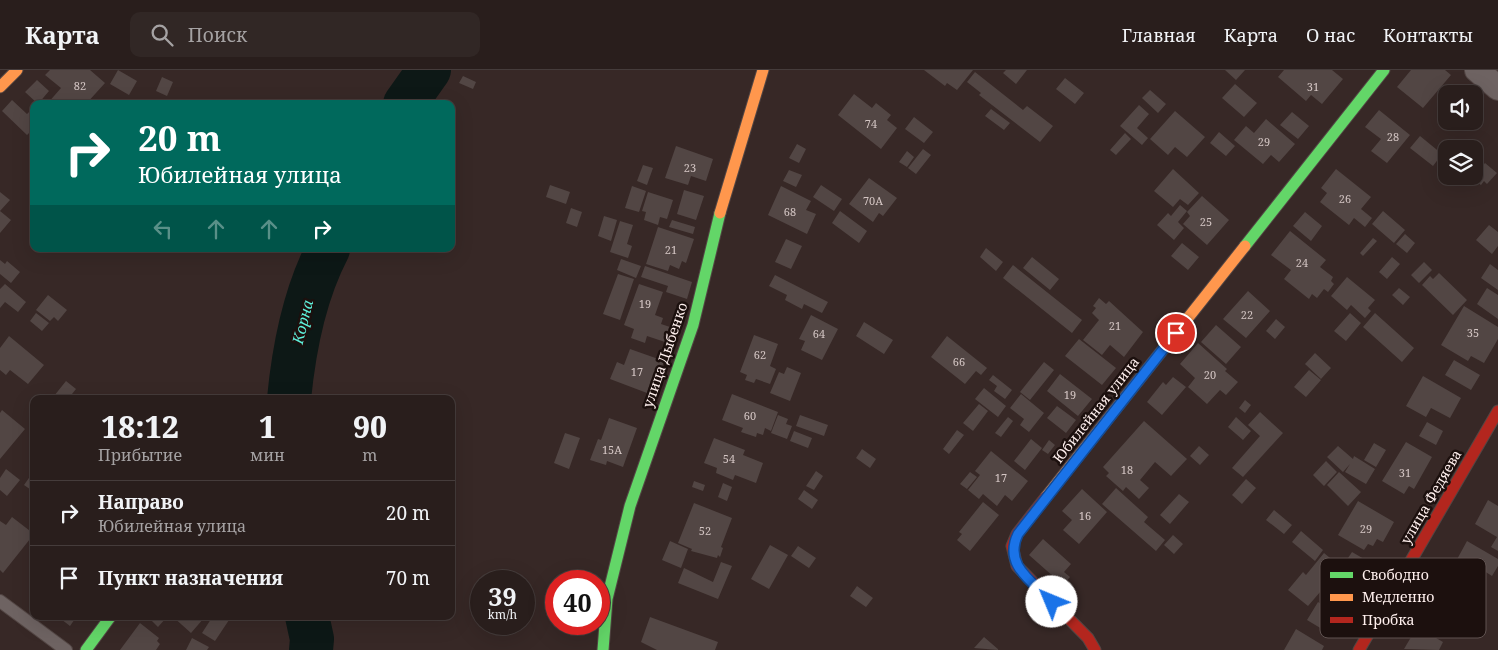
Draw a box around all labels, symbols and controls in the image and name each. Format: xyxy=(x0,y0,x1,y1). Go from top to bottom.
search box xyxy=(130,12,480,57)
text: Карта xyxy=(25,18,100,51)
icon: search xyxy=(148,21,176,49)
text: Поиск xyxy=(188,22,247,48)
text: Главная xyxy=(1122,23,1196,47)
text: Карта xyxy=(1224,23,1278,47)
text: О нас xyxy=(1306,23,1355,47)
text: Контакты xyxy=(1383,23,1473,47)
house number: 82 xyxy=(74,78,86,93)
house number: 31 xyxy=(1307,79,1319,94)
map controls xyxy=(1438,85,1483,185)
button: sound xyxy=(1438,85,1483,130)
text: 20 m xyxy=(138,114,221,161)
house number: 74 xyxy=(865,116,877,131)
icon: right xyxy=(55,120,120,185)
house number: 28 xyxy=(1387,129,1399,144)
house number: 29 xyxy=(1258,134,1270,149)
button: layers xyxy=(1438,140,1483,185)
text: Юбилейная улица xyxy=(138,159,342,189)
house number: 23 xyxy=(684,160,696,175)
house number: 26 xyxy=(1339,191,1351,206)
house number: 70А xyxy=(863,193,883,208)
house number: 68 xyxy=(784,204,796,219)
house number: 25 xyxy=(1200,214,1212,229)
icon: left xyxy=(149,215,177,243)
icon: ahead xyxy=(202,215,230,243)
icon: ahead xyxy=(255,215,283,243)
icon: right xyxy=(308,215,336,243)
house number: 21 xyxy=(665,242,677,257)
house number: 24 xyxy=(1296,255,1308,270)
house number: 19 xyxy=(639,296,651,311)
water label: Корна xyxy=(287,297,317,347)
street label: улица Дыбенко xyxy=(638,300,691,410)
house number: 22 xyxy=(1241,307,1253,322)
pin xyxy=(1155,312,1197,354)
house number: 21 xyxy=(1109,318,1121,333)
icon: arrive xyxy=(1162,319,1190,347)
house number: 35 xyxy=(1467,325,1479,340)
house number: 64 xyxy=(813,326,825,341)
house number: 62 xyxy=(754,347,766,362)
street label: Юбилейная улица xyxy=(1048,353,1143,467)
house number: 66 xyxy=(953,354,965,369)
house number: 17 xyxy=(631,364,643,379)
house number: 20 xyxy=(1204,367,1216,382)
house number: 19 xyxy=(1064,387,1076,402)
text: 18:12 xyxy=(101,406,179,447)
text: 1 xyxy=(259,406,276,447)
text: 90 xyxy=(353,406,387,447)
house number: 60 xyxy=(744,408,756,423)
house number: 15А xyxy=(602,442,622,457)
text: Прибытие xyxy=(98,444,182,466)
text: мин xyxy=(250,444,285,466)
text: m xyxy=(362,444,377,466)
street label: улица Федяева xyxy=(1396,446,1465,547)
house number: 54 xyxy=(723,451,735,466)
house number: 18 xyxy=(1121,462,1133,477)
house number: 31 xyxy=(1399,465,1411,480)
house number: 17 xyxy=(995,470,1007,485)
text: Направо xyxy=(98,489,184,515)
icon: right xyxy=(55,499,83,527)
text: 20 m xyxy=(386,500,430,526)
house number: 16 xyxy=(1079,508,1091,523)
text: Юбилейная улица xyxy=(98,515,246,537)
house number: 29 xyxy=(1360,521,1372,536)
house number: 52 xyxy=(699,523,711,538)
legend xyxy=(1320,558,1486,638)
icon: arrive xyxy=(55,564,83,592)
text: Пункт назначения xyxy=(98,565,283,591)
text: 70 m xyxy=(386,565,430,591)
text: Свободно xyxy=(1362,565,1429,584)
speed limit sign: 40 xyxy=(545,570,610,635)
position arrow xyxy=(1025,575,1077,627)
text: 39 xyxy=(488,579,517,613)
text: Медленно xyxy=(1362,587,1434,606)
text: km/h xyxy=(488,606,517,623)
text: Пробка xyxy=(1362,610,1414,629)

